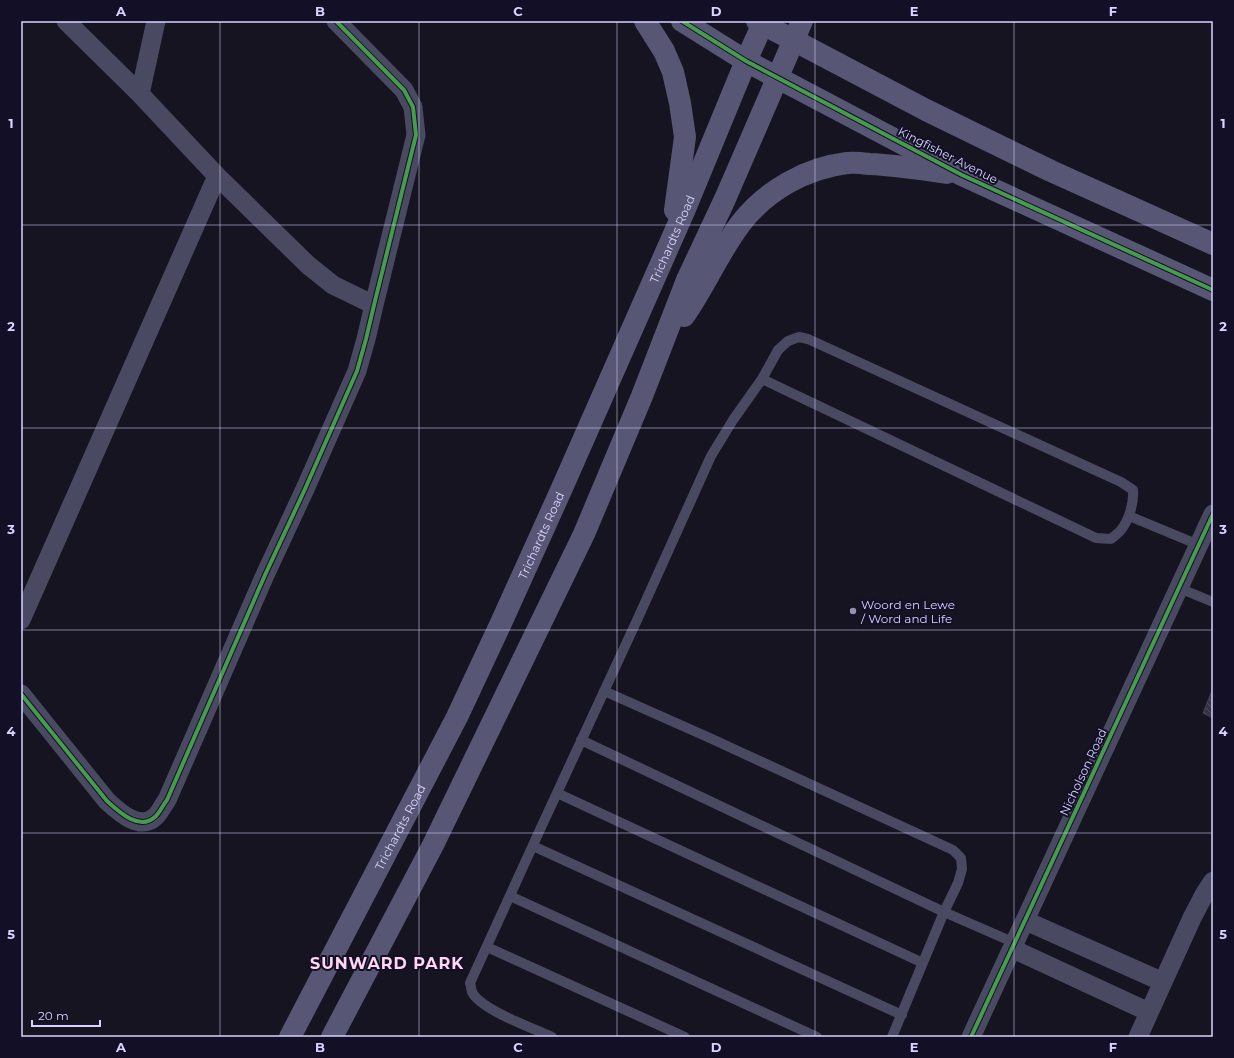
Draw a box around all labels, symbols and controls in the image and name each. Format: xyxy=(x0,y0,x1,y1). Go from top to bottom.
text: A xyxy=(115,3,127,19)
text: B xyxy=(315,3,325,19)
text: C xyxy=(513,3,523,19)
text: D xyxy=(711,3,722,19)
text: E xyxy=(910,3,919,19)
text: F xyxy=(1109,3,1117,19)
text: 1 xyxy=(8,115,14,131)
text: 1 xyxy=(1220,115,1226,131)
street label: Kingfisher Avenue xyxy=(896,123,1000,187)
street label: Trichardts Road xyxy=(646,193,697,285)
text: 2 xyxy=(7,318,15,334)
text: 2 xyxy=(1219,318,1227,334)
street label: Trichardts Road xyxy=(514,489,567,581)
text: 3 xyxy=(6,521,15,537)
text: 3 xyxy=(1218,521,1227,537)
place label: Woord en Lewe / Word and Life xyxy=(860,597,955,626)
marker: Woord en Lewe / Word and Life xyxy=(848,606,858,616)
text: 4 xyxy=(7,723,16,739)
text: 4 xyxy=(1219,723,1228,739)
street label: Nicholson Road xyxy=(1056,726,1110,818)
street label: Trichardts Road xyxy=(371,781,428,872)
text: 5 xyxy=(7,926,15,942)
text: 5 xyxy=(1219,926,1227,942)
district label: SUNWARD PARK xyxy=(310,954,464,973)
scale bar xyxy=(32,1002,100,1028)
text: 20 m xyxy=(38,1008,69,1023)
text: A xyxy=(115,1039,127,1055)
text: B xyxy=(315,1039,325,1055)
text: C xyxy=(513,1039,523,1055)
text: D xyxy=(711,1039,722,1055)
text: E xyxy=(910,1039,919,1055)
text: F xyxy=(1109,1039,1117,1055)

